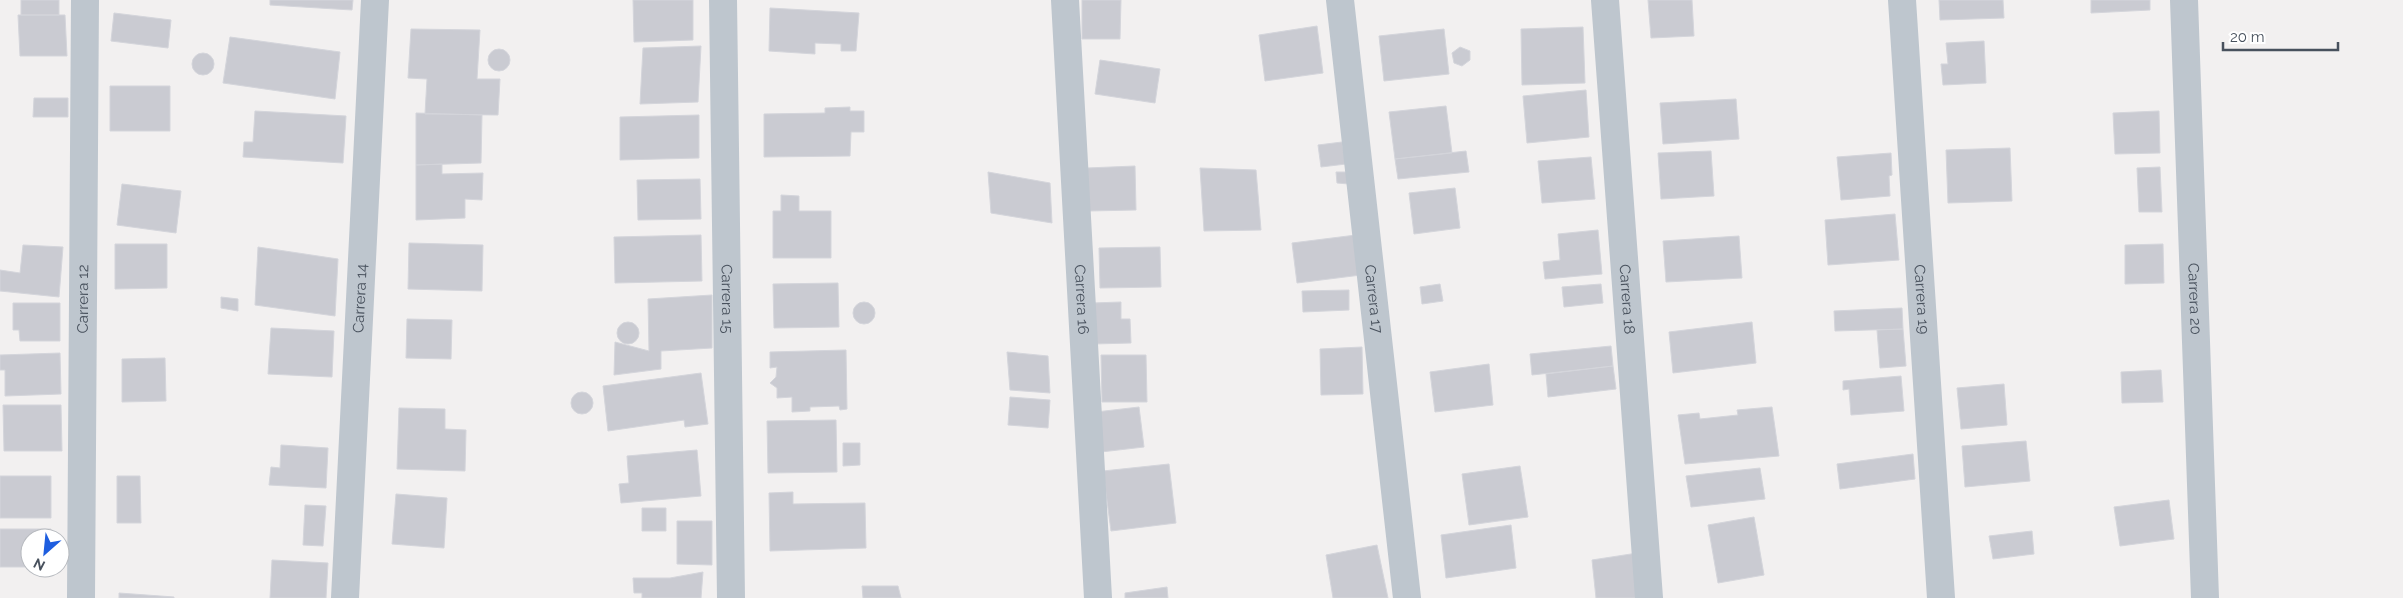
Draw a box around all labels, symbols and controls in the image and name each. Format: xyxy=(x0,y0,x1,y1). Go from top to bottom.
scale bar xyxy=(2223,20,2338,52)
text: 20 m xyxy=(2230,28,2265,46)
street label: Carrera 14 xyxy=(349,263,371,334)
street label: Carrera 20 xyxy=(2184,263,2205,335)
street label: Carrera 12 xyxy=(74,264,92,334)
street label: Carrera 15 xyxy=(718,264,736,334)
street label: Carrera 16 xyxy=(1071,264,1092,335)
street label: Carrera 17 xyxy=(1361,264,1386,335)
street label: Carrera 18 xyxy=(1615,264,1639,335)
street label: Carrera 19 xyxy=(1910,264,1933,335)
north arrow xyxy=(20,528,70,578)
text: N xyxy=(31,555,47,574)

